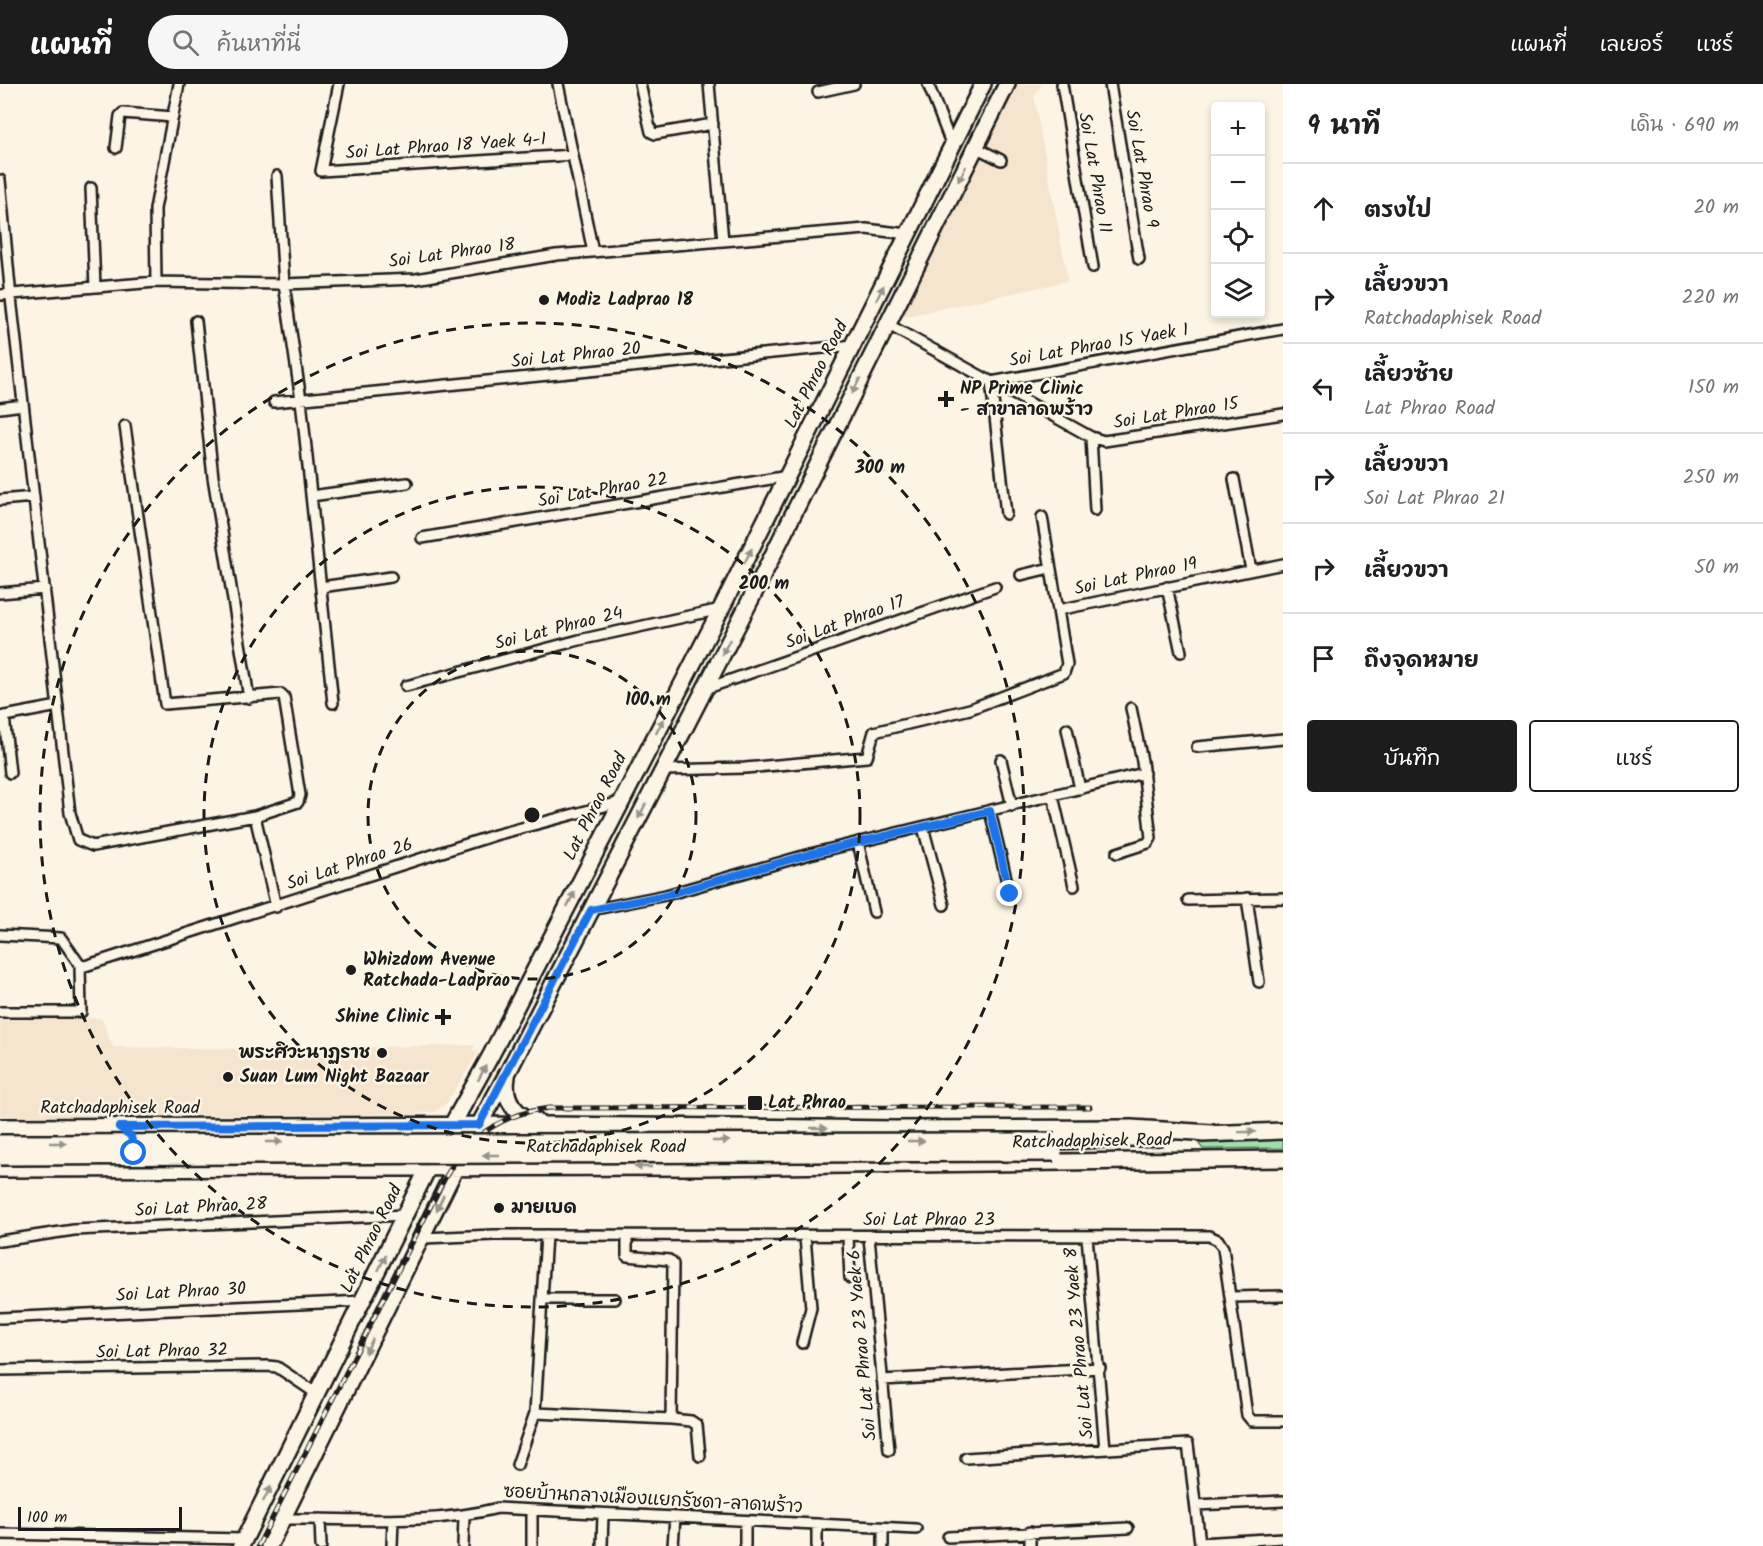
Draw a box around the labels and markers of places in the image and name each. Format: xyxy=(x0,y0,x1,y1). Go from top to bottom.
place label: Modiz Ladprao 18 xyxy=(556,286,693,315)
marker: Modiz Ladprao 18 xyxy=(537,293,551,307)
place label: NP Prime Clinic - สาขาลาดพร้าว xyxy=(960,375,1093,425)
marker: NP Prime Clinic - สาขาลาดพร้าว xyxy=(937,390,955,408)
centre of rings xyxy=(522,805,542,825)
place label: Whizdom Avenue Ratchada-Ladprao xyxy=(363,946,510,996)
marker: Whizdom Avenue Ratchada-Ladprao xyxy=(344,963,358,977)
place label: Shine Clinic xyxy=(336,1003,430,1032)
marker: Shine Clinic xyxy=(434,1008,452,1026)
place label: พระศิวะนาฏราช xyxy=(238,1039,371,1068)
marker: พระศิวะนาฏราช xyxy=(375,1046,389,1060)
place label: Suan Lum Night Bazaar xyxy=(240,1063,430,1092)
marker: Suan Lum Night Bazaar xyxy=(221,1070,235,1084)
place label: Lat Phrao xyxy=(768,1089,846,1118)
marker: Lat Phrao xyxy=(746,1094,764,1112)
place label: มายเบด xyxy=(511,1194,577,1223)
marker: มายเบด xyxy=(492,1201,506,1215)

